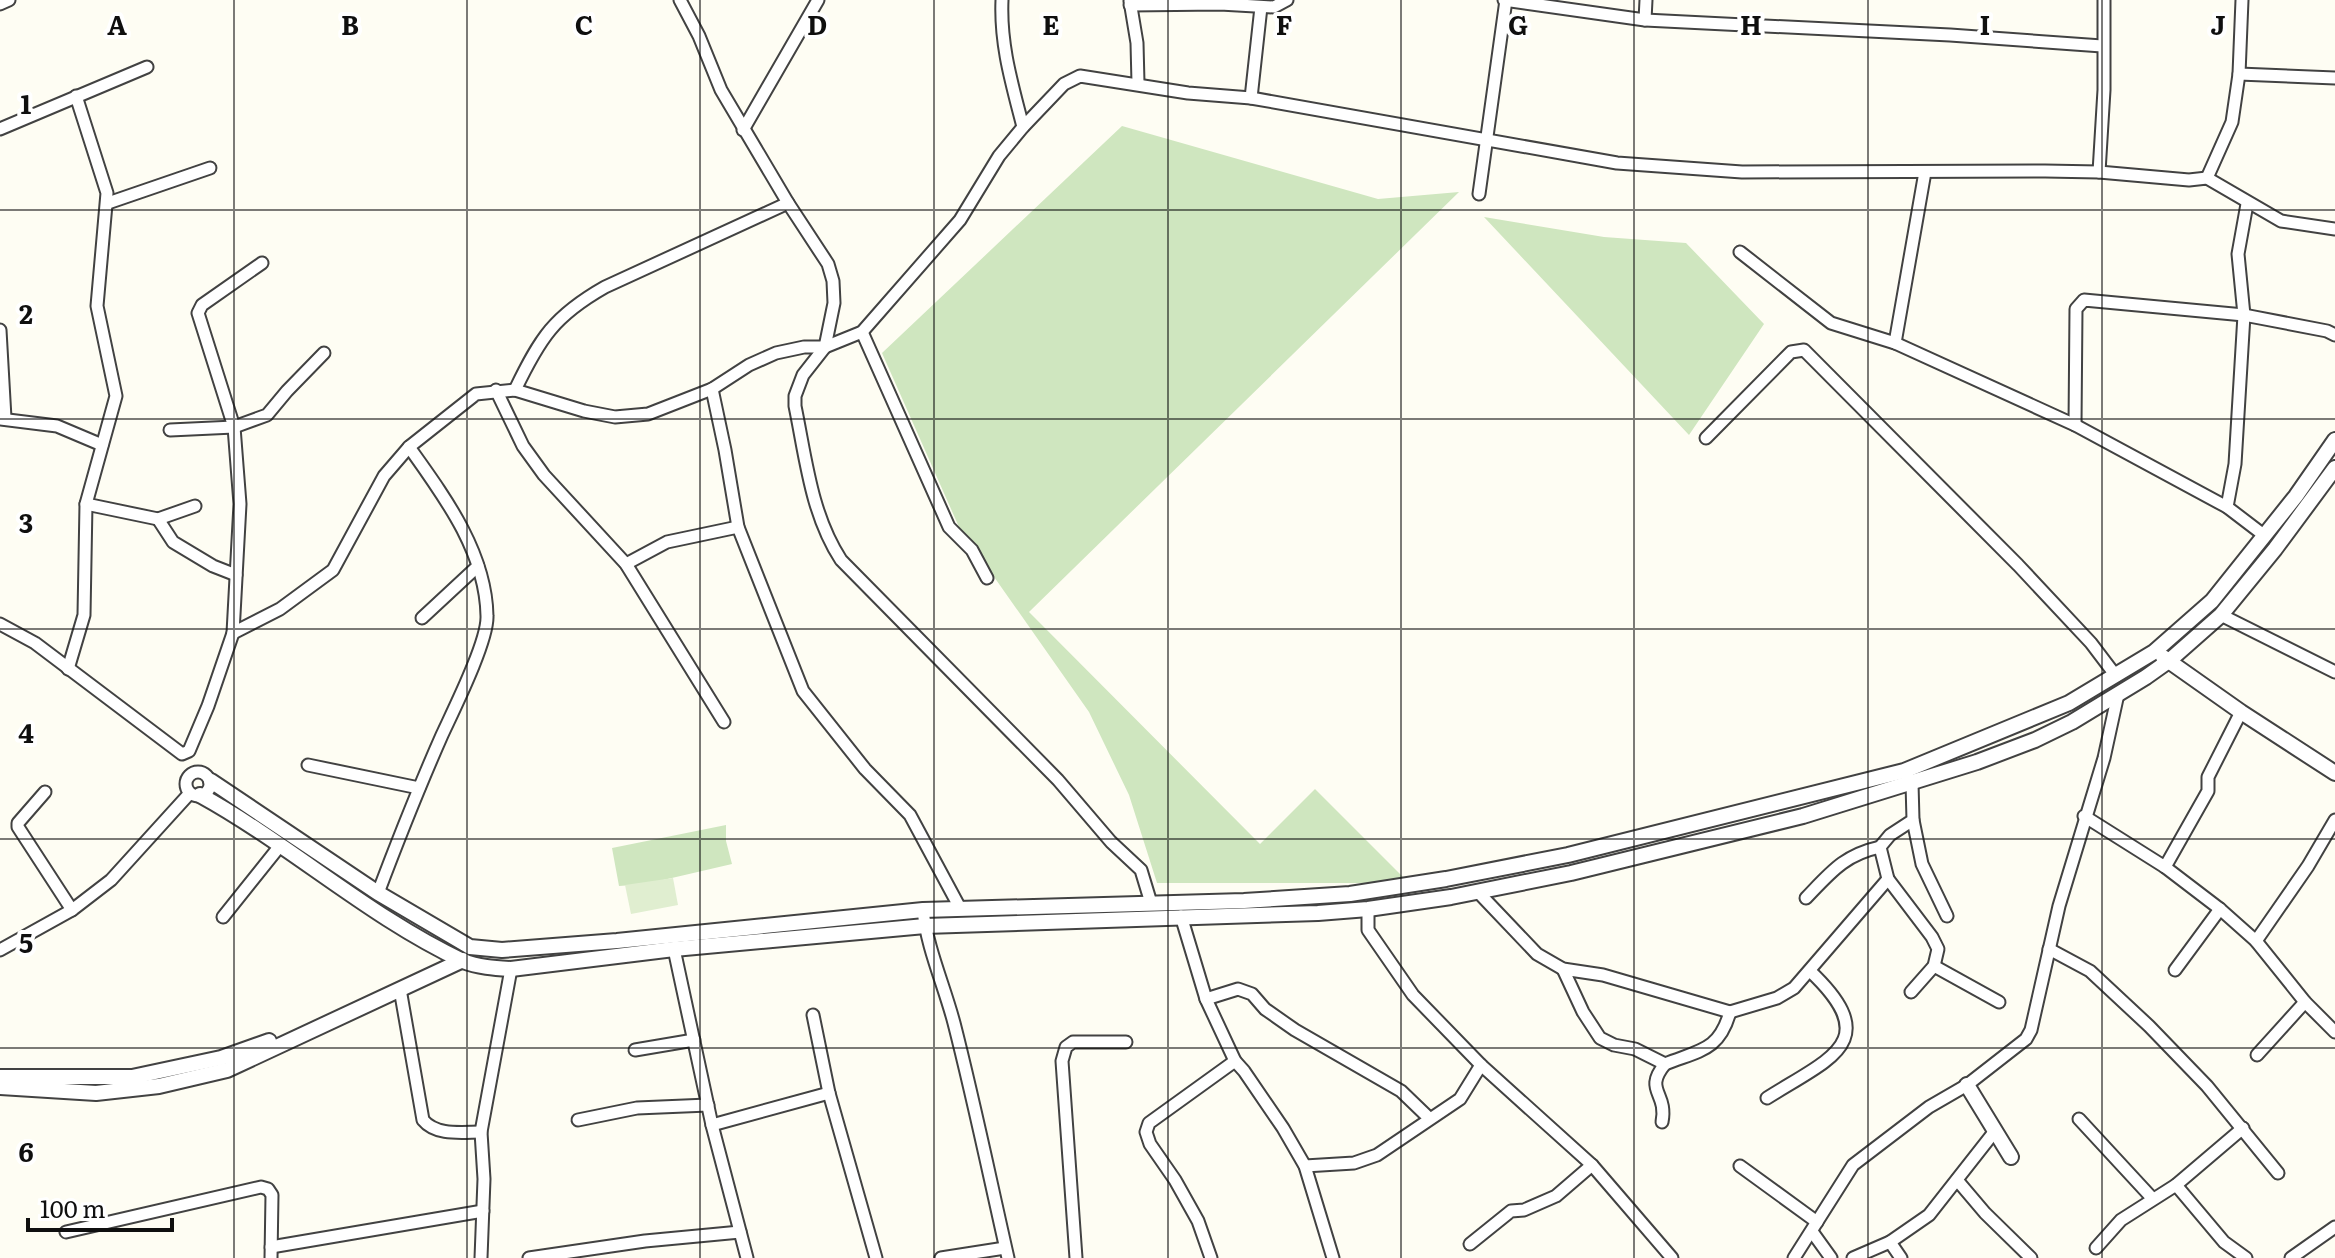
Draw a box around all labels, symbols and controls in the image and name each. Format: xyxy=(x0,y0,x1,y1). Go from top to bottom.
text: A xyxy=(107,4,127,43)
text: B xyxy=(341,4,359,43)
text: C xyxy=(575,4,593,43)
text: D xyxy=(807,4,827,43)
text: E xyxy=(1042,4,1060,43)
text: F xyxy=(1276,4,1292,43)
text: G xyxy=(1508,4,1528,43)
text: H xyxy=(1740,4,1762,43)
text: I xyxy=(1980,4,1990,43)
text: J xyxy=(2211,4,2226,43)
text: 1 xyxy=(21,83,32,122)
text: 2 xyxy=(19,293,33,332)
text: 3 xyxy=(19,502,33,541)
text: 4 xyxy=(18,712,34,751)
text: 5 xyxy=(19,922,33,961)
text: 6 xyxy=(18,1131,34,1170)
scale bar xyxy=(28,1182,172,1232)
text: 100 m xyxy=(40,1190,106,1225)

